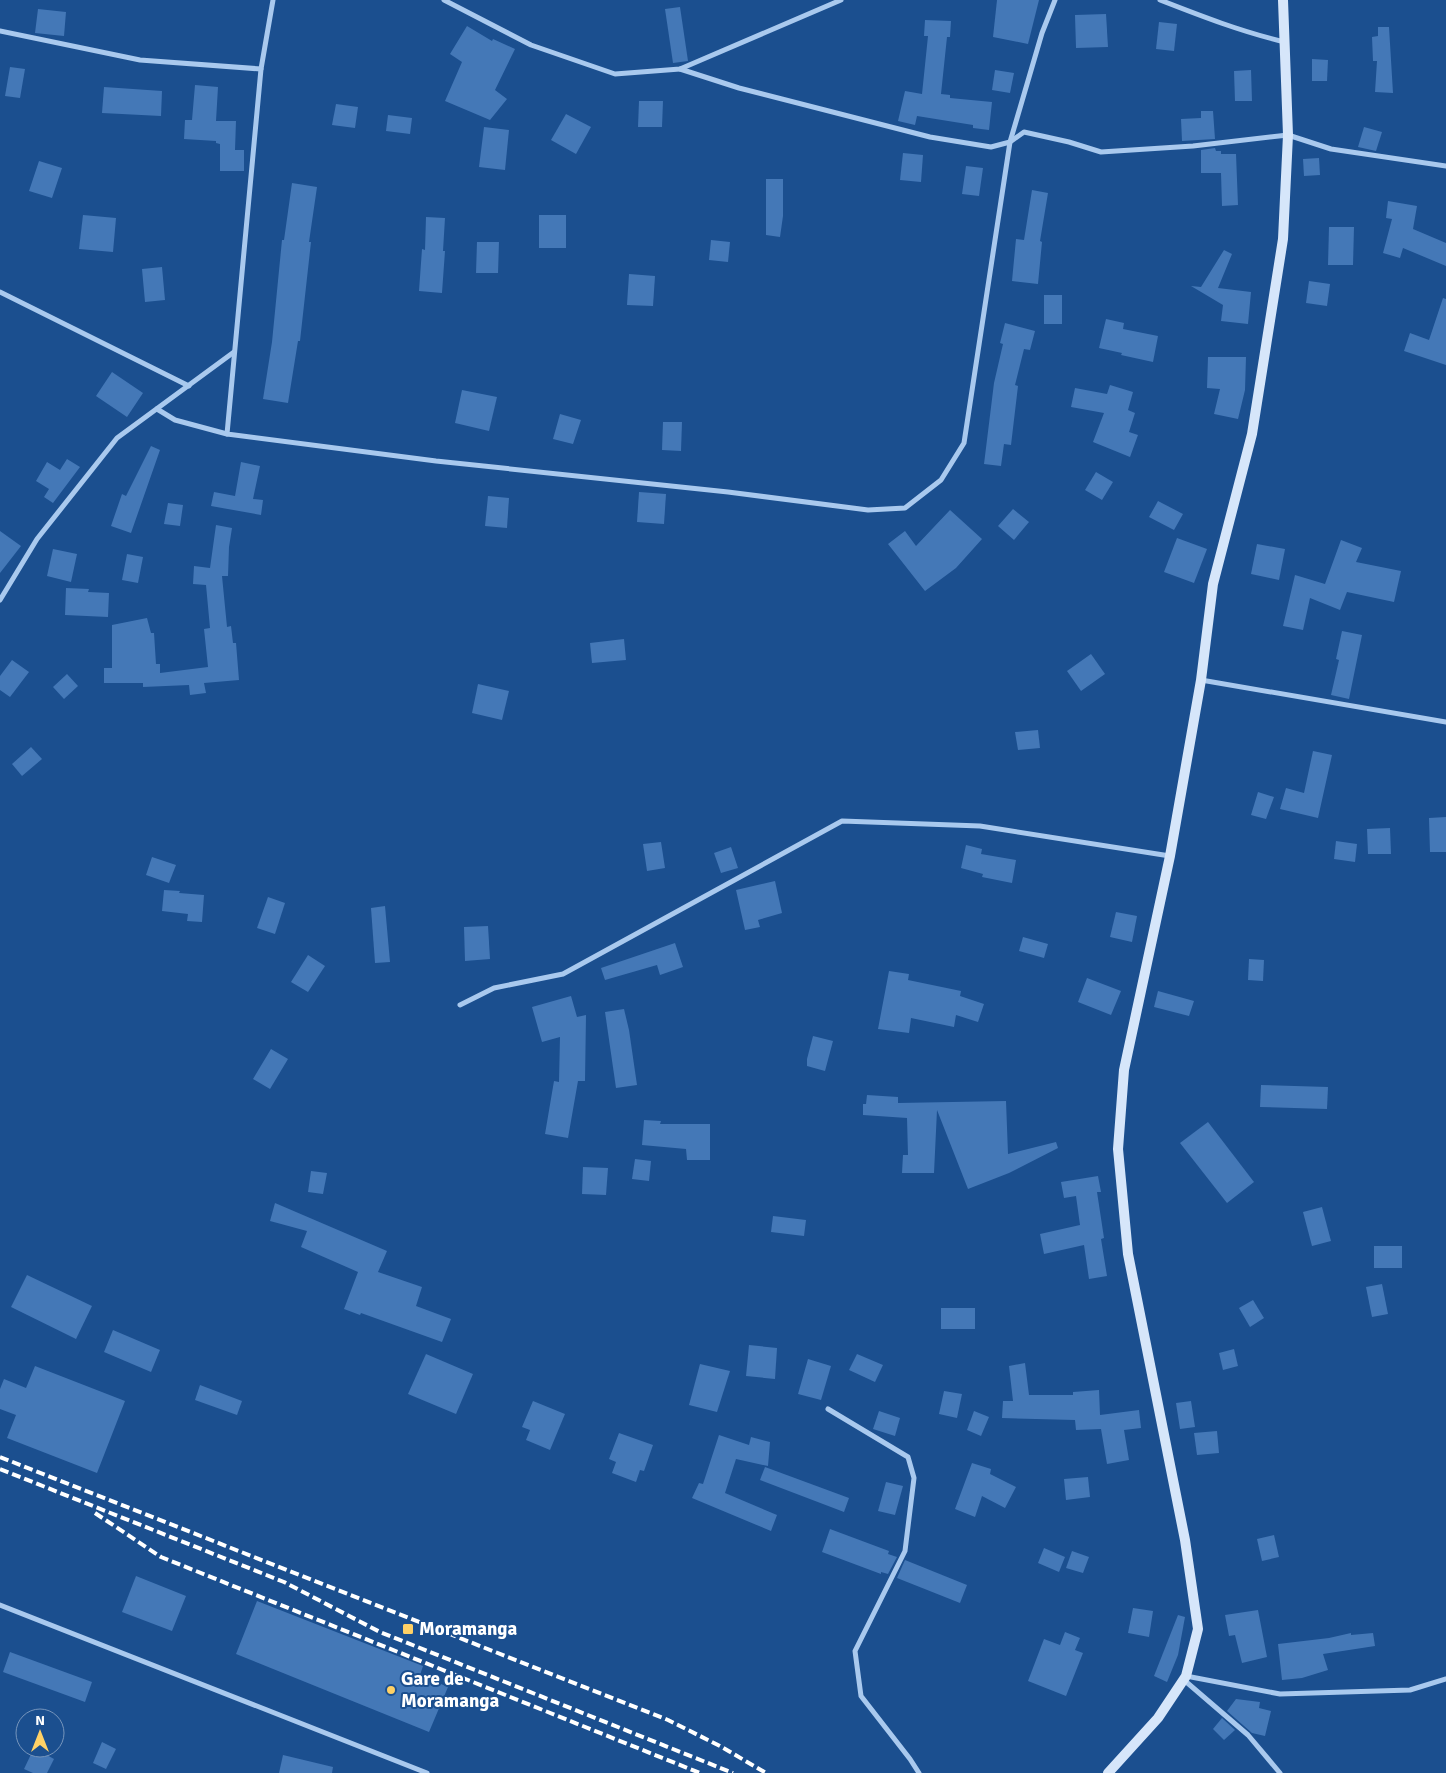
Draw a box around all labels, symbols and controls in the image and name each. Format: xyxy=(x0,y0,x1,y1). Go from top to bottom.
place label: Moramanga xyxy=(419,1617,518,1641)
marker: Moramanga xyxy=(401,1622,415,1636)
place label: Gare de Moramanga xyxy=(401,1667,500,1713)
marker: Gare de Moramanga xyxy=(385,1684,397,1696)
north arrow xyxy=(15,1708,65,1758)
text: N xyxy=(35,1712,45,1729)

